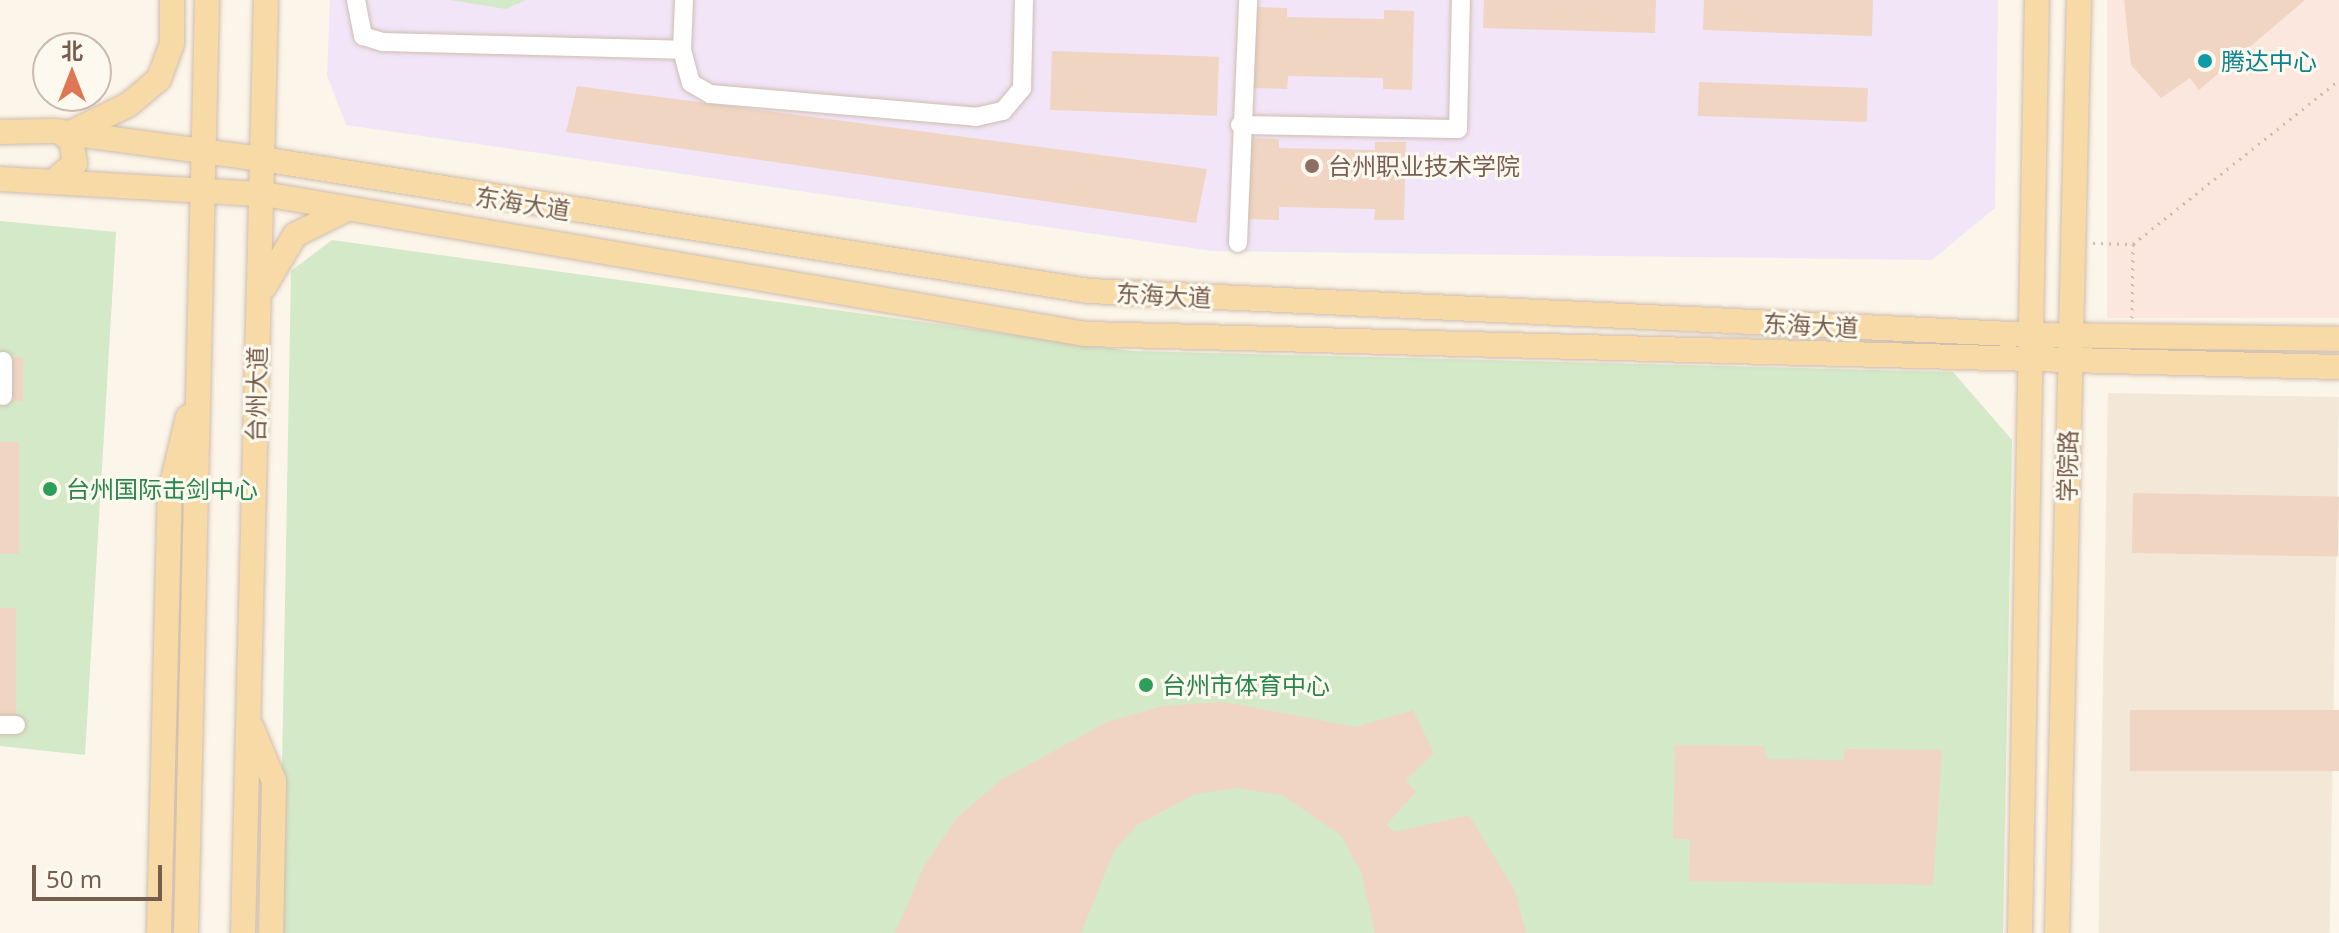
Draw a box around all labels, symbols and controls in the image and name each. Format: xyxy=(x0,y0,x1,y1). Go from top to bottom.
north arrow xyxy=(32,32,112,112)
text: 北 xyxy=(61,35,83,65)
place label: 腾达中心 xyxy=(2221,47,2317,75)
marker: 腾达中心 xyxy=(2196,52,2214,70)
place label: 台州职业技术学院 xyxy=(1328,152,1520,180)
marker: 台州职业技术学院 xyxy=(1303,157,1321,175)
street label: 东海大道 xyxy=(473,181,573,225)
street label: 东海大道 xyxy=(1115,278,1213,312)
street label: 东海大道 xyxy=(1762,308,1860,342)
street label: 台州大道 xyxy=(241,346,271,442)
street label: 学院路 xyxy=(2052,430,2082,502)
place label: 台州国际击剑中心 xyxy=(66,475,258,503)
marker: 台州国际击剑中心 xyxy=(41,480,59,498)
place label: 台州市体育中心 xyxy=(1162,671,1330,699)
marker: 台州市体育中心 xyxy=(1137,676,1155,694)
scale bar xyxy=(36,849,166,899)
text: 50 m xyxy=(46,862,102,895)

